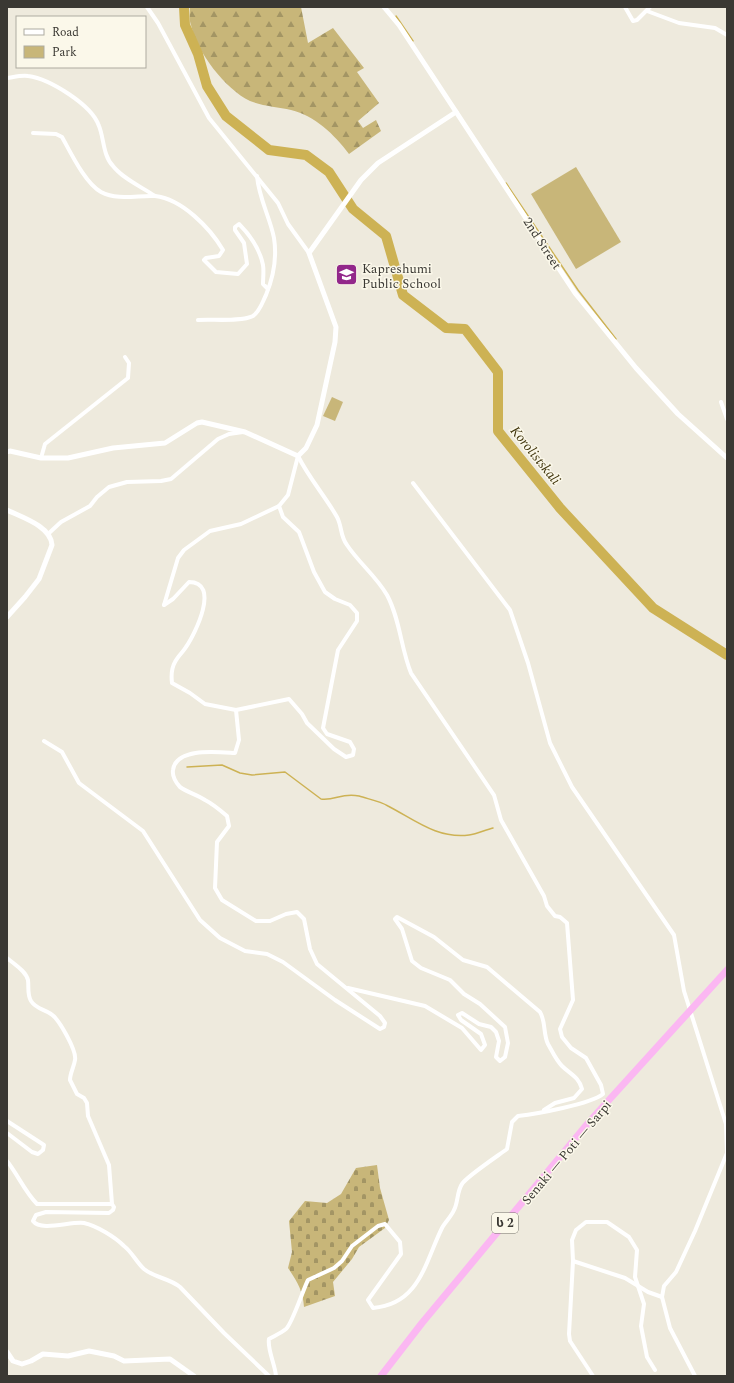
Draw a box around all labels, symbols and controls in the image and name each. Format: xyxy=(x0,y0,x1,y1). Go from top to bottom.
legend xyxy=(16,16,146,68)
text: Road xyxy=(52,23,79,42)
text: Park xyxy=(52,43,77,62)
street label: 2nd Street xyxy=(518,213,567,274)
place label: Kapreshumi Public School xyxy=(362,259,441,294)
school or university icon: Kapreshumi Public School xyxy=(333,262,359,288)
water label: Korolistskali xyxy=(505,421,566,489)
street label: Senaki — Poti — Sarpi xyxy=(517,1096,617,1209)
road number: ს 2 xyxy=(492,1213,518,1233)

